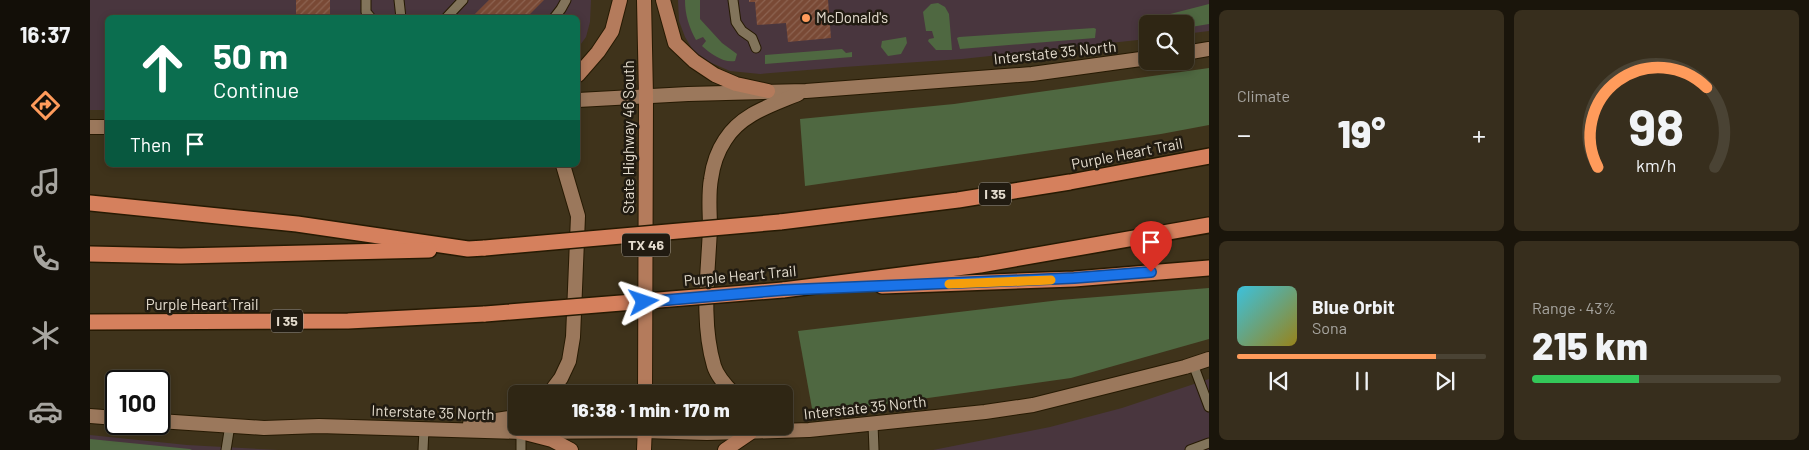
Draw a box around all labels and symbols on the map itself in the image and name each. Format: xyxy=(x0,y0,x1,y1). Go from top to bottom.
place label: McDonald's xyxy=(816,8,888,26)
marker: McDonald's xyxy=(800,12,812,24)
street label: Interstate 35 North xyxy=(993,37,1117,67)
street label: State Highway 46 South xyxy=(619,60,637,214)
street label: Purple Heart Trail xyxy=(1070,133,1184,173)
road number: I 35 xyxy=(979,182,1011,205)
pin xyxy=(1130,221,1172,272)
road number: TX 46 xyxy=(622,234,670,256)
street label: Purple Heart Trail xyxy=(683,261,797,289)
position arrow xyxy=(617,275,669,327)
street label: Purple Heart Trail xyxy=(146,295,258,313)
road number: I 35 xyxy=(271,310,303,332)
speed limit sign: 100 xyxy=(105,370,170,435)
street label: Interstate 35 North xyxy=(803,392,927,422)
street label: Interstate 35 North xyxy=(371,401,495,423)

